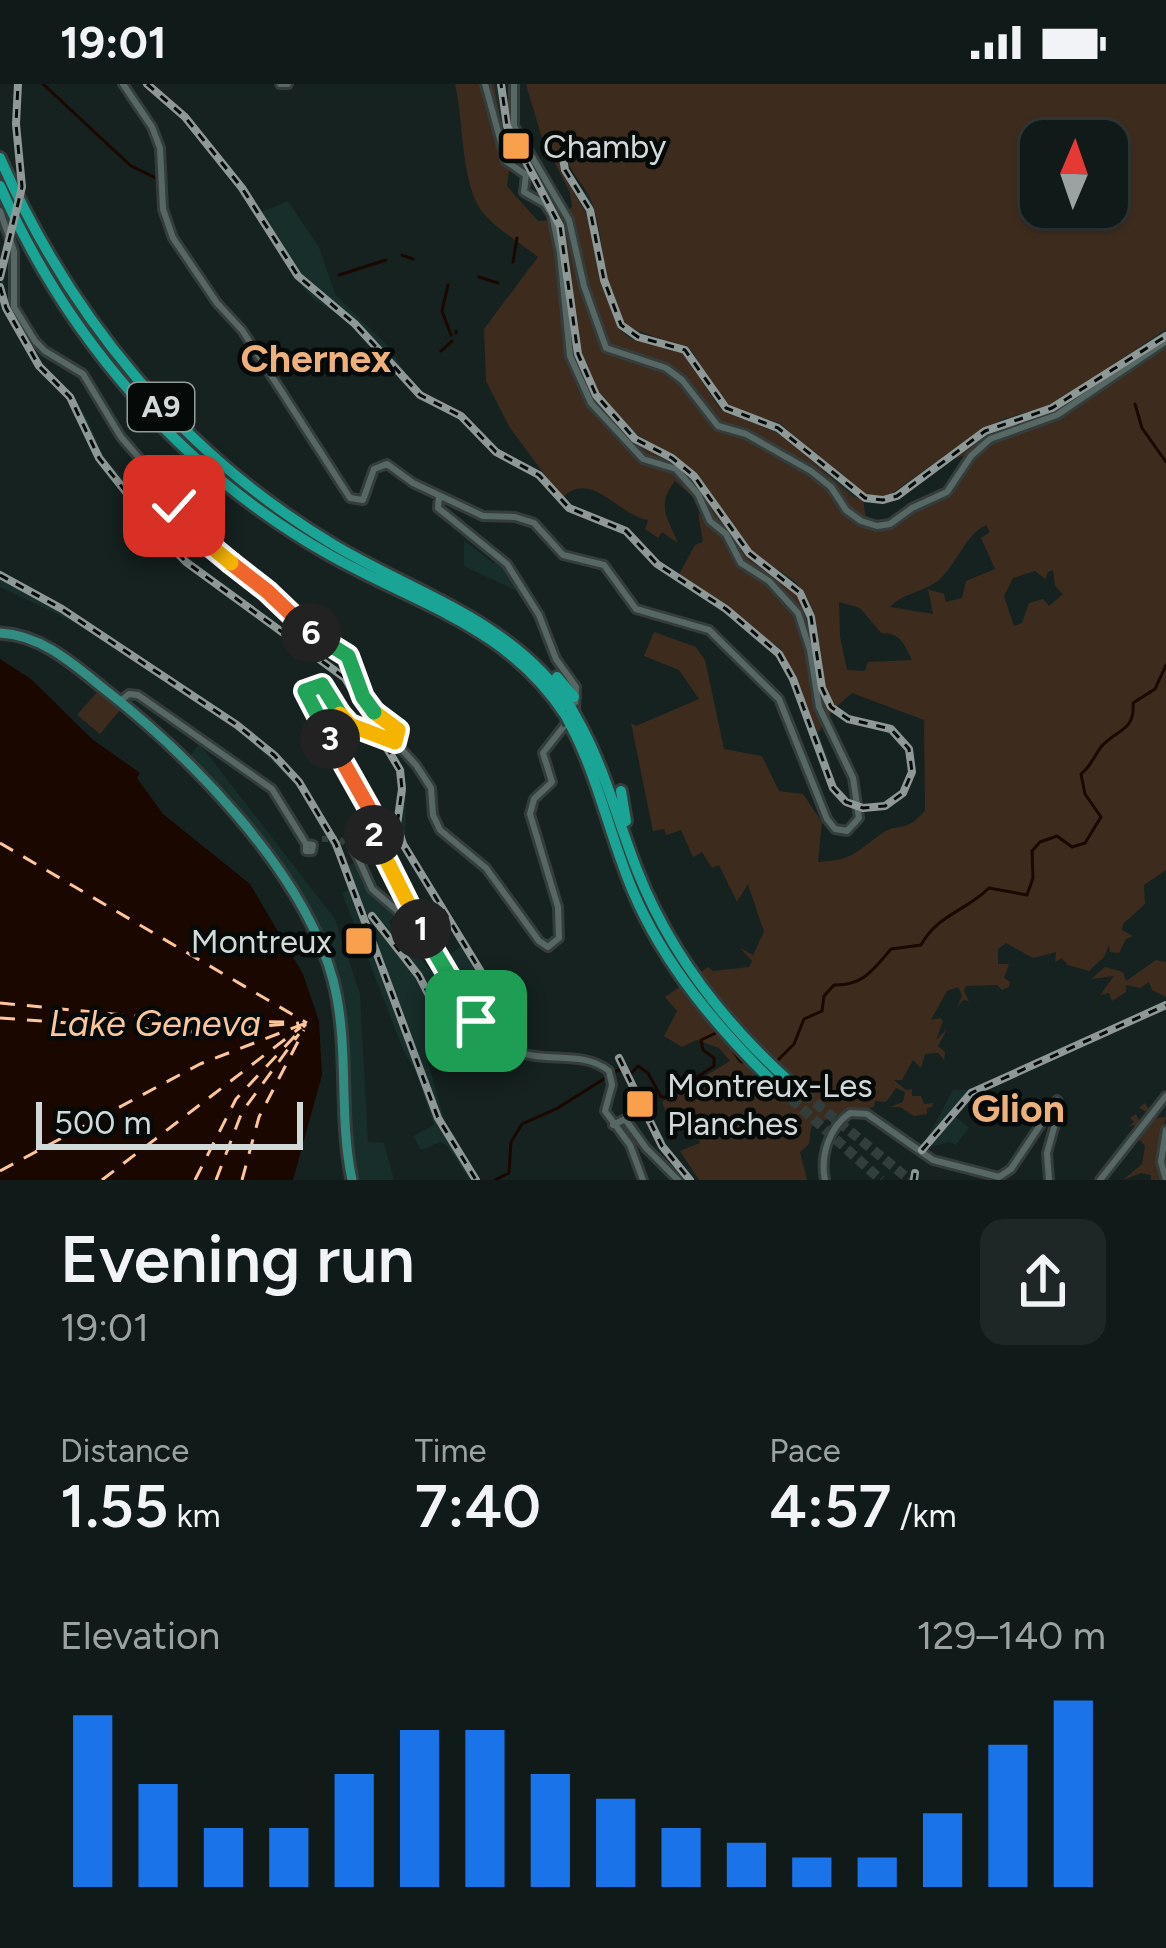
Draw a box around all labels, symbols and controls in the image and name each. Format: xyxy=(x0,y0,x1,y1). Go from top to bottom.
text: 19:01 xyxy=(60,15,167,69)
north arrow xyxy=(1020,120,1128,228)
map controls xyxy=(1020,120,1128,228)
place label: Chamby xyxy=(543,127,667,166)
marker: Chamby xyxy=(500,130,532,162)
district label: Chernex xyxy=(241,335,392,382)
road number: A9 xyxy=(128,383,194,431)
pin xyxy=(123,455,225,557)
icon: check xyxy=(141,473,207,539)
pin: 6 xyxy=(281,603,341,663)
text: 6 xyxy=(301,613,321,652)
pin: 3 xyxy=(300,709,360,769)
text: 3 xyxy=(321,719,339,758)
pin: 2 xyxy=(344,805,404,865)
text: 2 xyxy=(364,815,384,854)
pin: 1 xyxy=(391,899,451,959)
text: 1 xyxy=(414,909,428,948)
place label: Montreux xyxy=(191,922,332,961)
marker: Montreux xyxy=(343,925,375,957)
pin xyxy=(425,970,527,1072)
icon: arrive xyxy=(443,988,509,1054)
water label: Lake Geneva xyxy=(49,1002,261,1045)
place label: Montreux-Les Planches xyxy=(667,1066,873,1143)
district label: Glion xyxy=(971,1085,1065,1132)
marker: Montreux-Les Planches xyxy=(624,1088,656,1120)
scale bar xyxy=(36,1096,303,1149)
text: 500 m xyxy=(54,1103,152,1142)
text: Evening run xyxy=(60,1219,415,1299)
button: share xyxy=(980,1219,1106,1345)
text: 19:01 xyxy=(60,1304,149,1351)
text: Distance xyxy=(60,1431,189,1470)
text: Time xyxy=(415,1431,487,1470)
text: Pace xyxy=(769,1431,841,1470)
text: 1.55 xyxy=(60,1470,168,1542)
text: 7:40 xyxy=(415,1470,541,1542)
text: 4:57 xyxy=(769,1470,892,1542)
text: km xyxy=(168,1496,221,1535)
text: /km xyxy=(892,1496,957,1535)
text: Elevation xyxy=(60,1612,220,1659)
text: 129–140 m xyxy=(916,1612,1106,1659)

